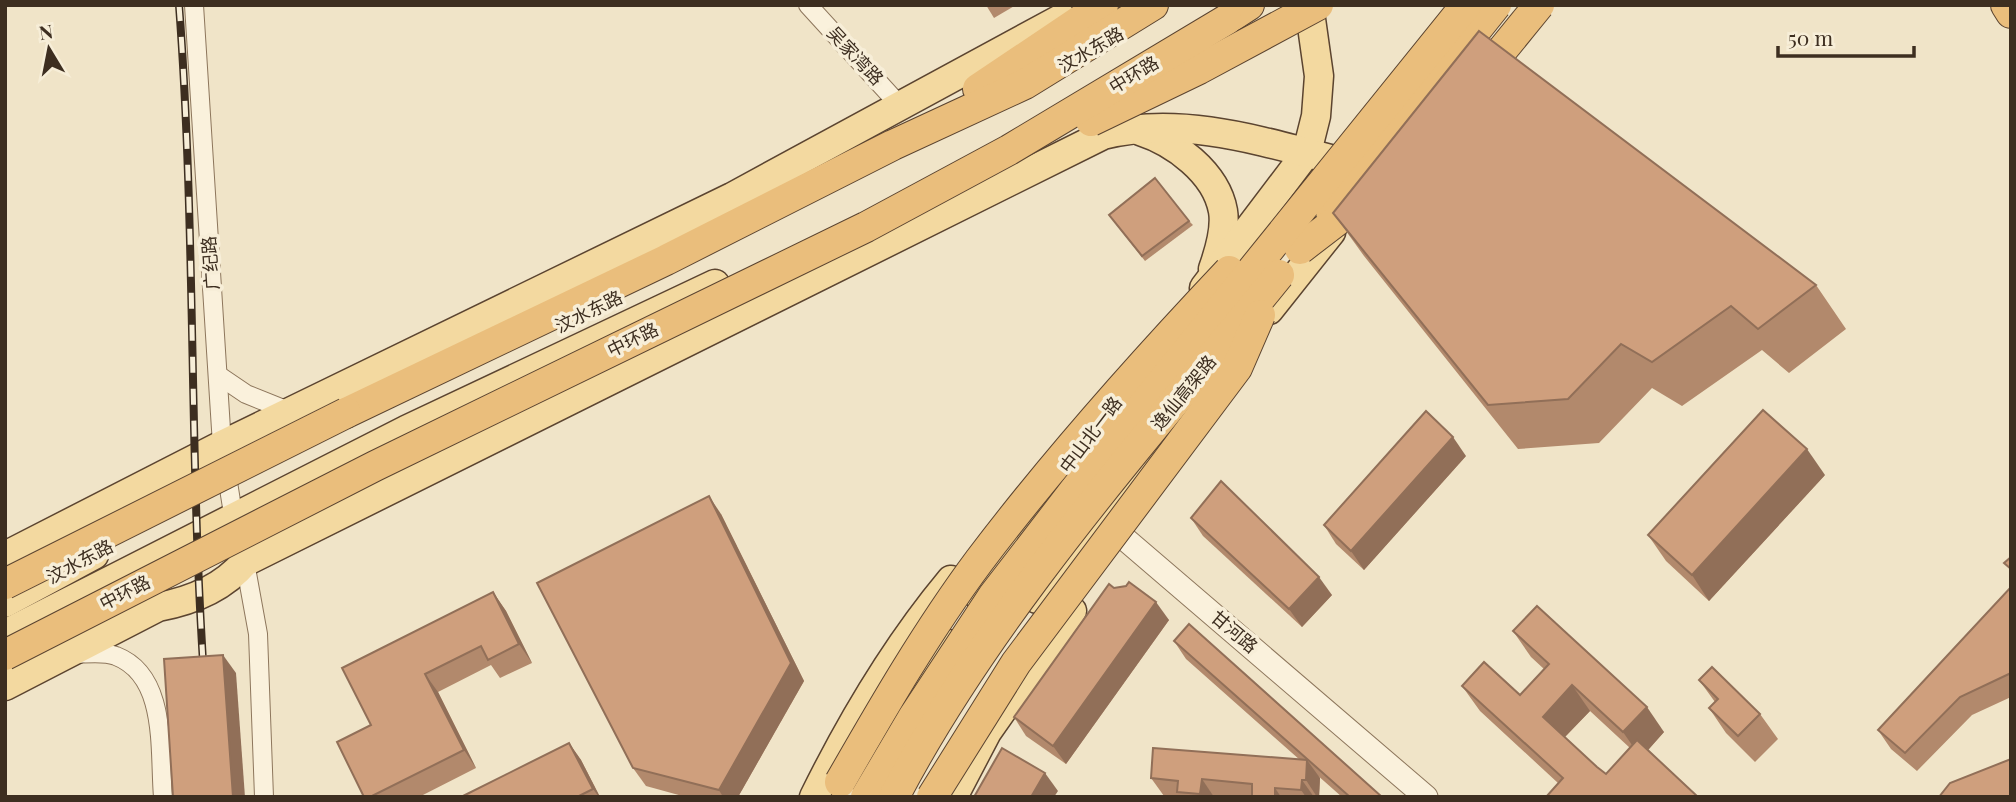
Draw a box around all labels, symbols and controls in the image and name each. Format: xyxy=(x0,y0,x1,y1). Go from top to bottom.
north arrow xyxy=(14,14,84,84)
scale bar xyxy=(1778,14,1914,58)
text: N xyxy=(37,17,55,45)
street label: 吴家湾路 xyxy=(822,21,889,90)
street label: 汶水东路 xyxy=(1053,21,1128,78)
text: 50 m xyxy=(1788,23,1834,51)
street label: 中环路 xyxy=(1104,50,1163,98)
street label: 广纪路 xyxy=(196,235,224,291)
street label: 汶水东路 xyxy=(551,285,626,338)
street label: 中环路 xyxy=(603,316,662,362)
street label: 逸仙高架路 xyxy=(1146,350,1221,435)
street label: 中山北一路 xyxy=(1054,391,1127,478)
street label: 汶水东路 xyxy=(42,534,117,589)
street label: 中环路 xyxy=(95,569,154,615)
street label: 甘河路 xyxy=(1206,605,1263,658)

